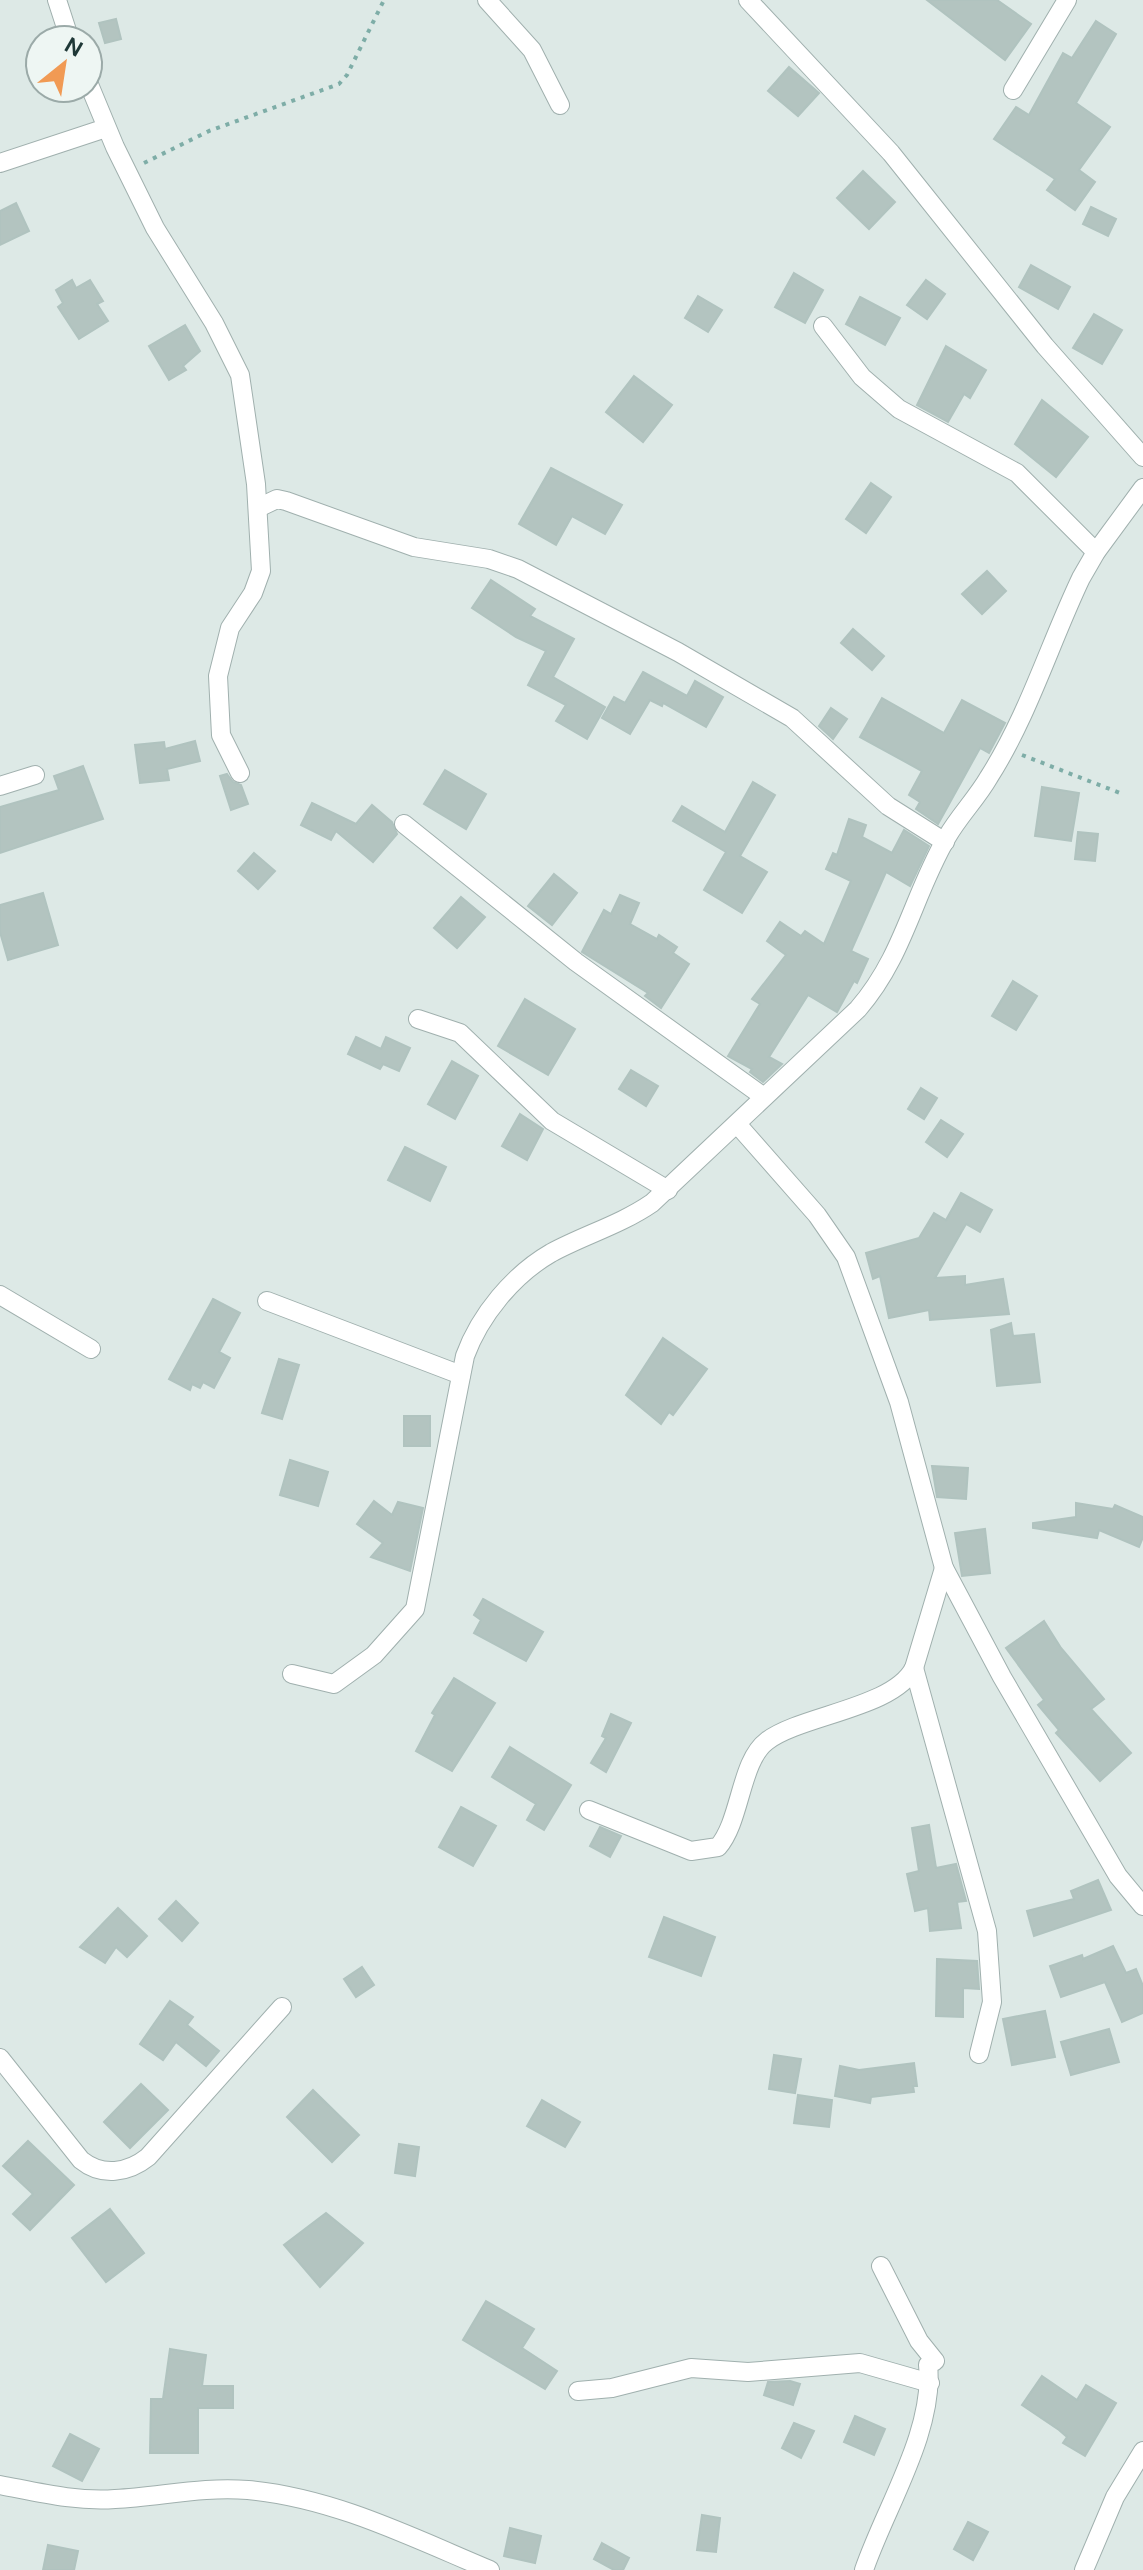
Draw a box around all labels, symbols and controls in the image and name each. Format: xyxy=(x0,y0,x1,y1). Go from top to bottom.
north arrow xyxy=(24,24,104,104)
text: N xyxy=(60,31,88,64)

